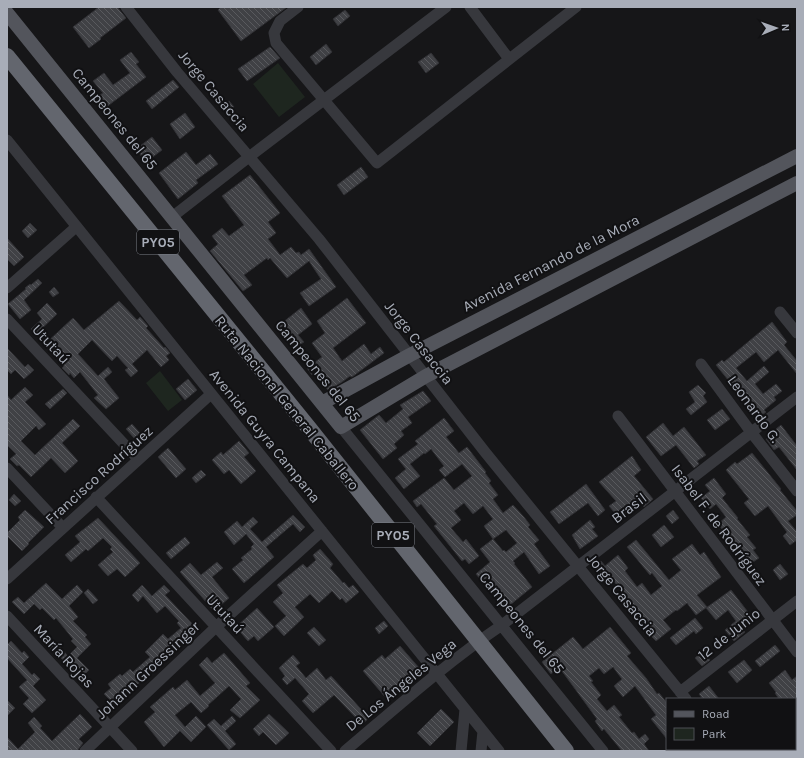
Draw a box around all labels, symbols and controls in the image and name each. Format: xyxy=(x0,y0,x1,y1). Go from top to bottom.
north arrow xyxy=(756,8,796,48)
text: N xyxy=(779,23,792,32)
street label: Jorge Casaccia xyxy=(175,47,253,135)
street label: Campeones del 65 xyxy=(68,64,162,174)
street label: Avenida Fernando de la Mora xyxy=(460,210,642,316)
road number: PY05 xyxy=(137,230,179,254)
street label: Jorge Casaccia xyxy=(381,298,457,388)
street label: Ruta Nacional General Caballero xyxy=(211,312,363,494)
street label: Campeones del 65 xyxy=(271,316,365,426)
street label: Ututaú xyxy=(28,320,74,368)
street label: Avenida Guyra Campana xyxy=(206,366,324,506)
street label: Leonardo G. xyxy=(724,372,785,446)
street label: Francisco Rodríguez xyxy=(41,422,157,528)
street label: Isabel F. de Rodríguez xyxy=(667,461,771,589)
street label: Brasil xyxy=(608,489,650,527)
road number: PY05 xyxy=(372,523,414,547)
street label: Jorge Casaccia xyxy=(583,550,661,640)
street label: Campeones del 65 xyxy=(475,568,569,678)
street label: Ututaú xyxy=(202,590,248,638)
street label: 12 de Junio xyxy=(694,604,764,664)
street label: Johann Groessinger xyxy=(92,617,204,723)
street label: María Rojas xyxy=(30,620,98,692)
street label: De Los Ángeles Vega xyxy=(342,635,460,735)
legend xyxy=(666,698,796,750)
text: Road xyxy=(702,707,730,721)
text: Park xyxy=(702,727,727,741)

